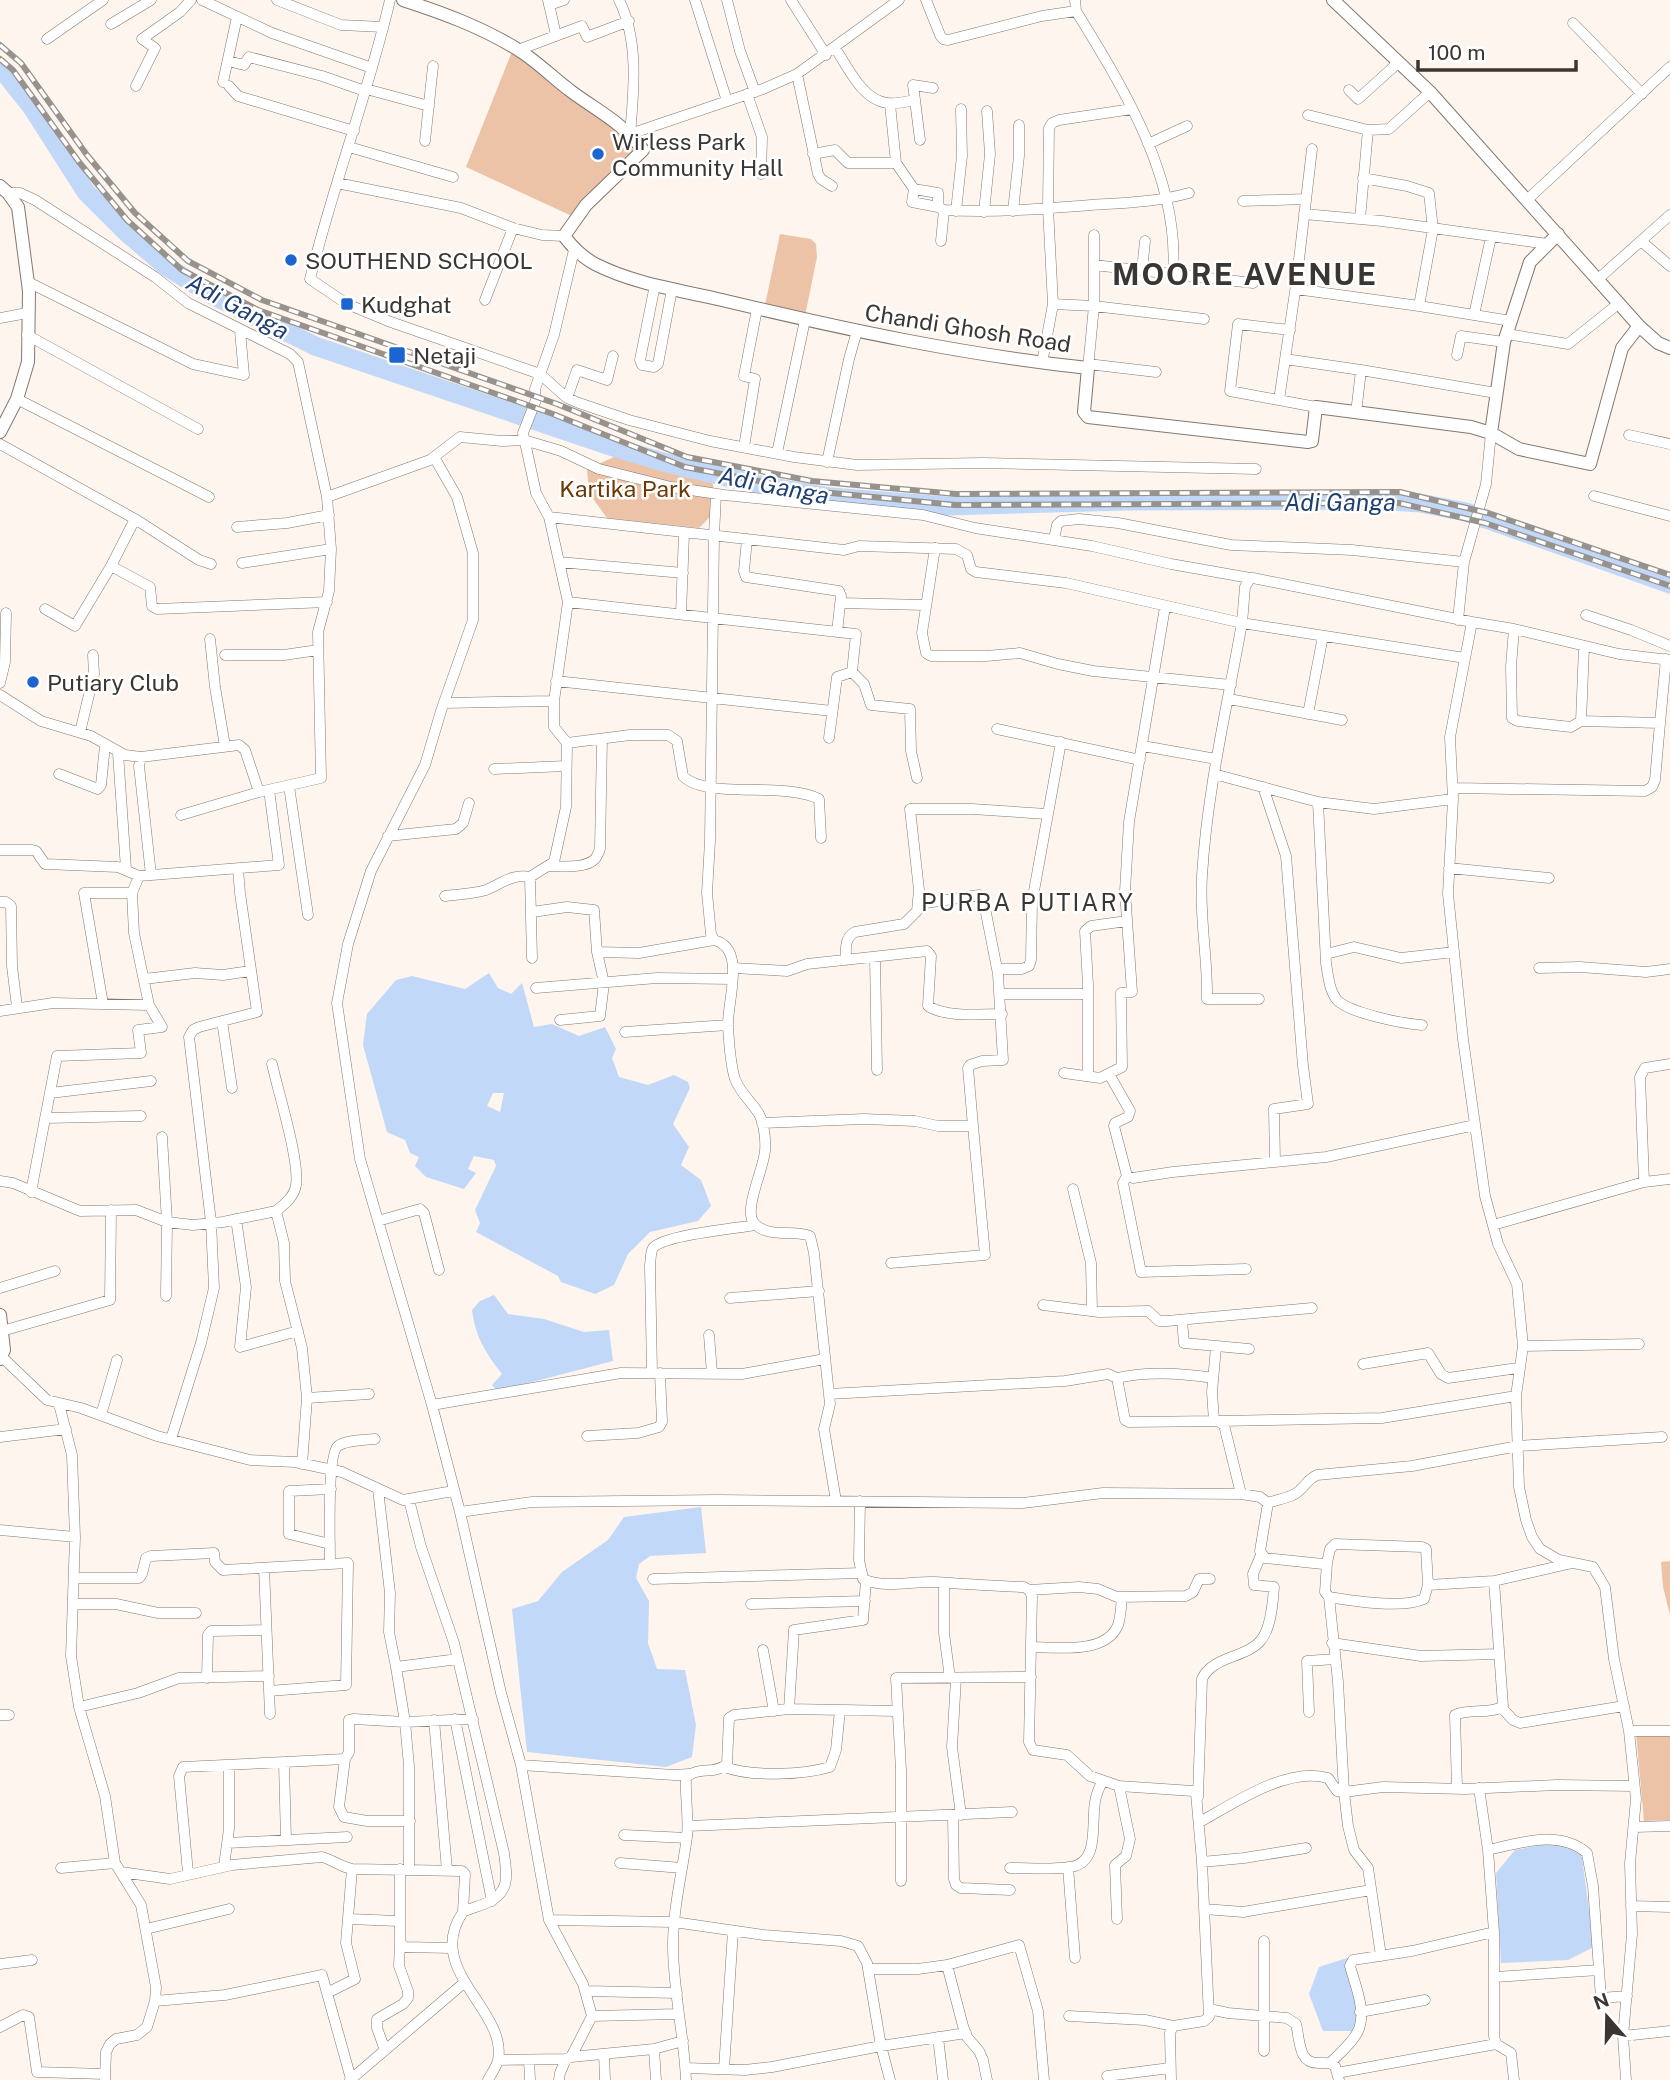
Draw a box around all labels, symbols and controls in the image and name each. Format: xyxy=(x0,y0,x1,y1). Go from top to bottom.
scale bar xyxy=(1418,28,1576,72)
text: 100 m xyxy=(1428,40,1485,65)
place label: Wirless Park Community Hall xyxy=(612,128,784,181)
marker: Wirless Park Community Hall xyxy=(590,146,606,162)
place label: SOUTHEND SCHOOL xyxy=(305,247,533,274)
marker: SOUTHEND SCHOOL xyxy=(283,252,299,268)
district label: MOORE AVENUE xyxy=(1112,256,1378,292)
water label: Adi Ganga xyxy=(182,267,294,345)
place label: Kudghat xyxy=(361,291,452,318)
marker: Kudghat xyxy=(339,296,355,312)
street label: Chandi Ghosh Road xyxy=(863,298,1073,358)
place label: Netaji xyxy=(413,342,476,369)
marker: Netaji xyxy=(387,345,407,365)
water label: Adi Ganga xyxy=(717,461,831,509)
park label: Kartika Park xyxy=(559,475,691,502)
water label: Adi Ganga xyxy=(1284,488,1396,516)
place label: Putiary Club xyxy=(47,669,179,696)
marker: Putiary Club xyxy=(25,674,41,690)
district label: PURBA PUTIARY xyxy=(921,888,1135,916)
north arrow xyxy=(1572,1982,1642,2052)
text: N xyxy=(1590,1988,1612,2014)

